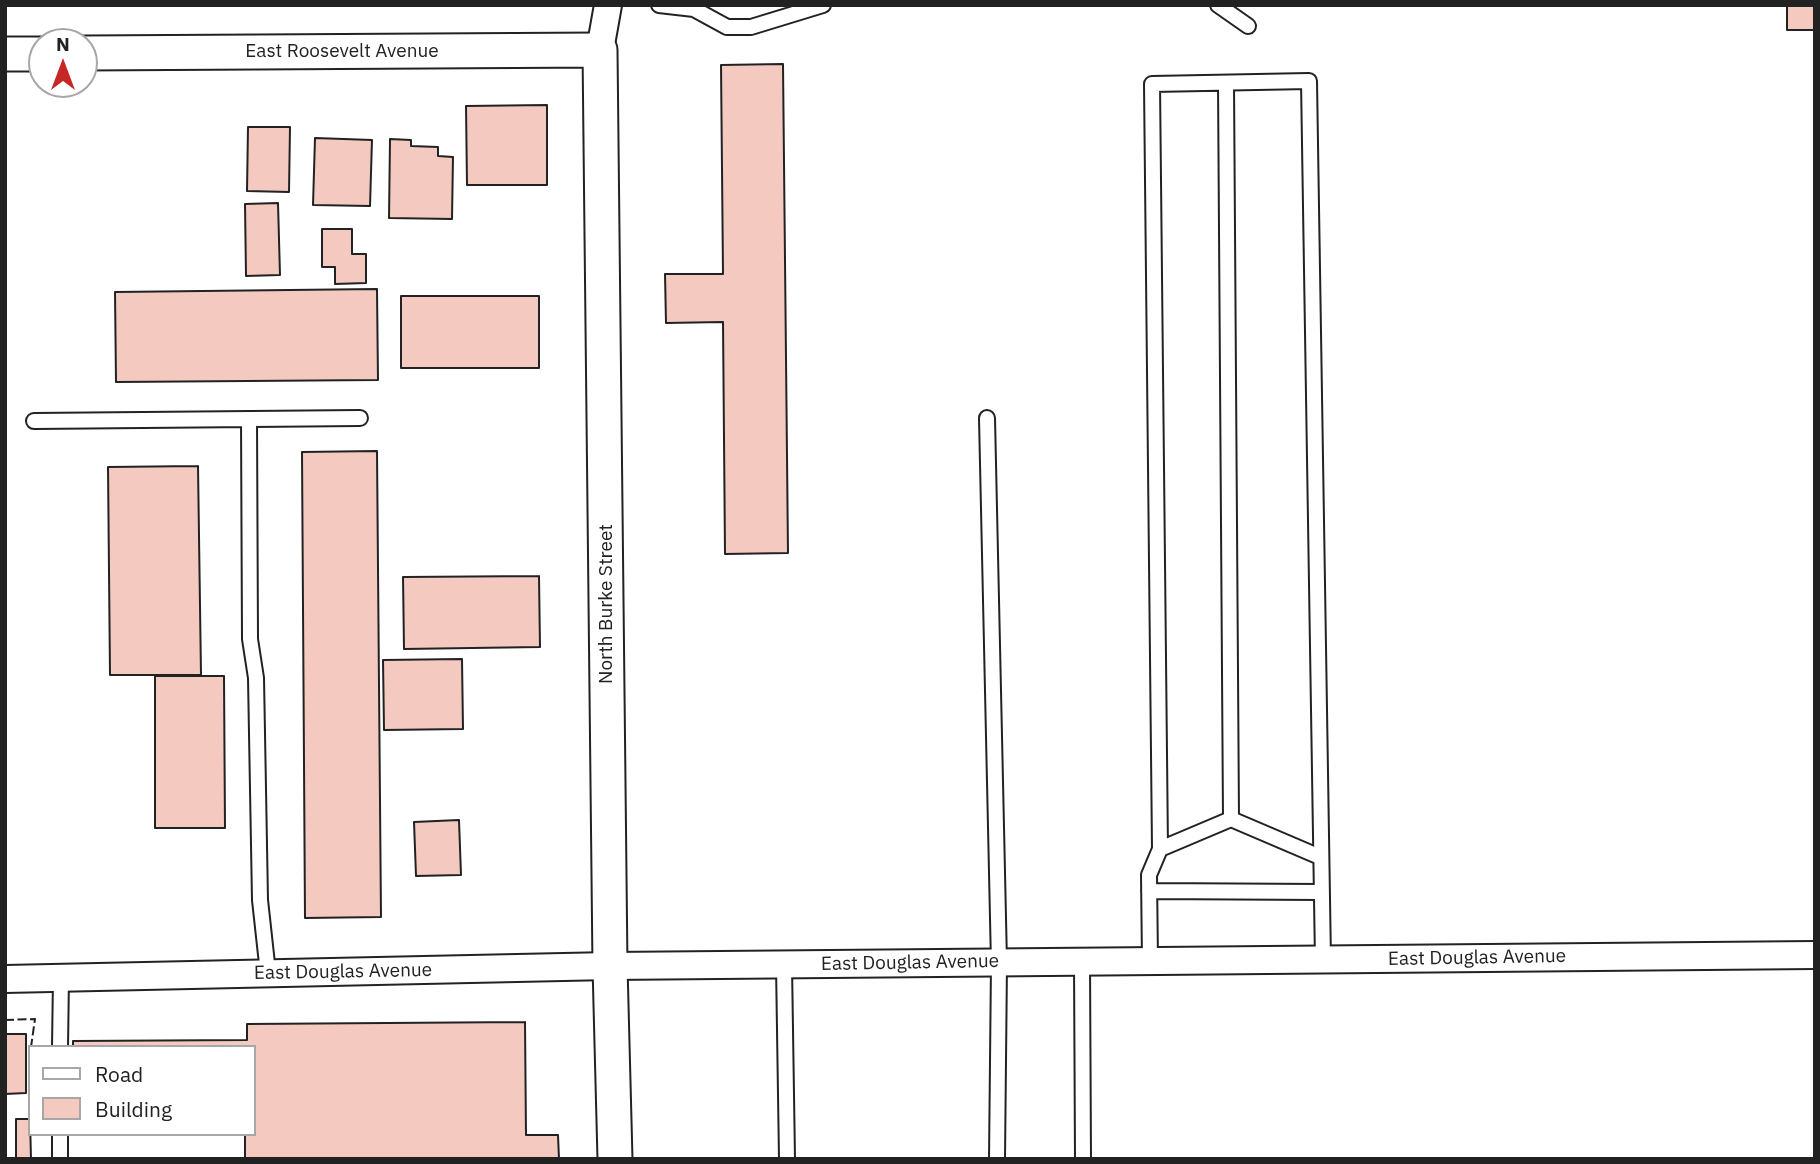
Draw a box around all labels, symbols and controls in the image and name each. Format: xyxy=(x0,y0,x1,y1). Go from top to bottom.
north arrow xyxy=(28,28,98,98)
text: N xyxy=(56,32,70,56)
street label: East Roosevelt Avenue xyxy=(245,41,439,63)
street label: North Burke Street xyxy=(596,524,618,684)
street label: East Douglas Avenue xyxy=(1388,945,1566,971)
street label: East Douglas Avenue xyxy=(821,950,999,976)
street label: East Douglas Avenue xyxy=(254,959,432,985)
legend xyxy=(28,1045,256,1136)
text: Road xyxy=(95,1060,143,1088)
text: Building xyxy=(95,1095,172,1123)

